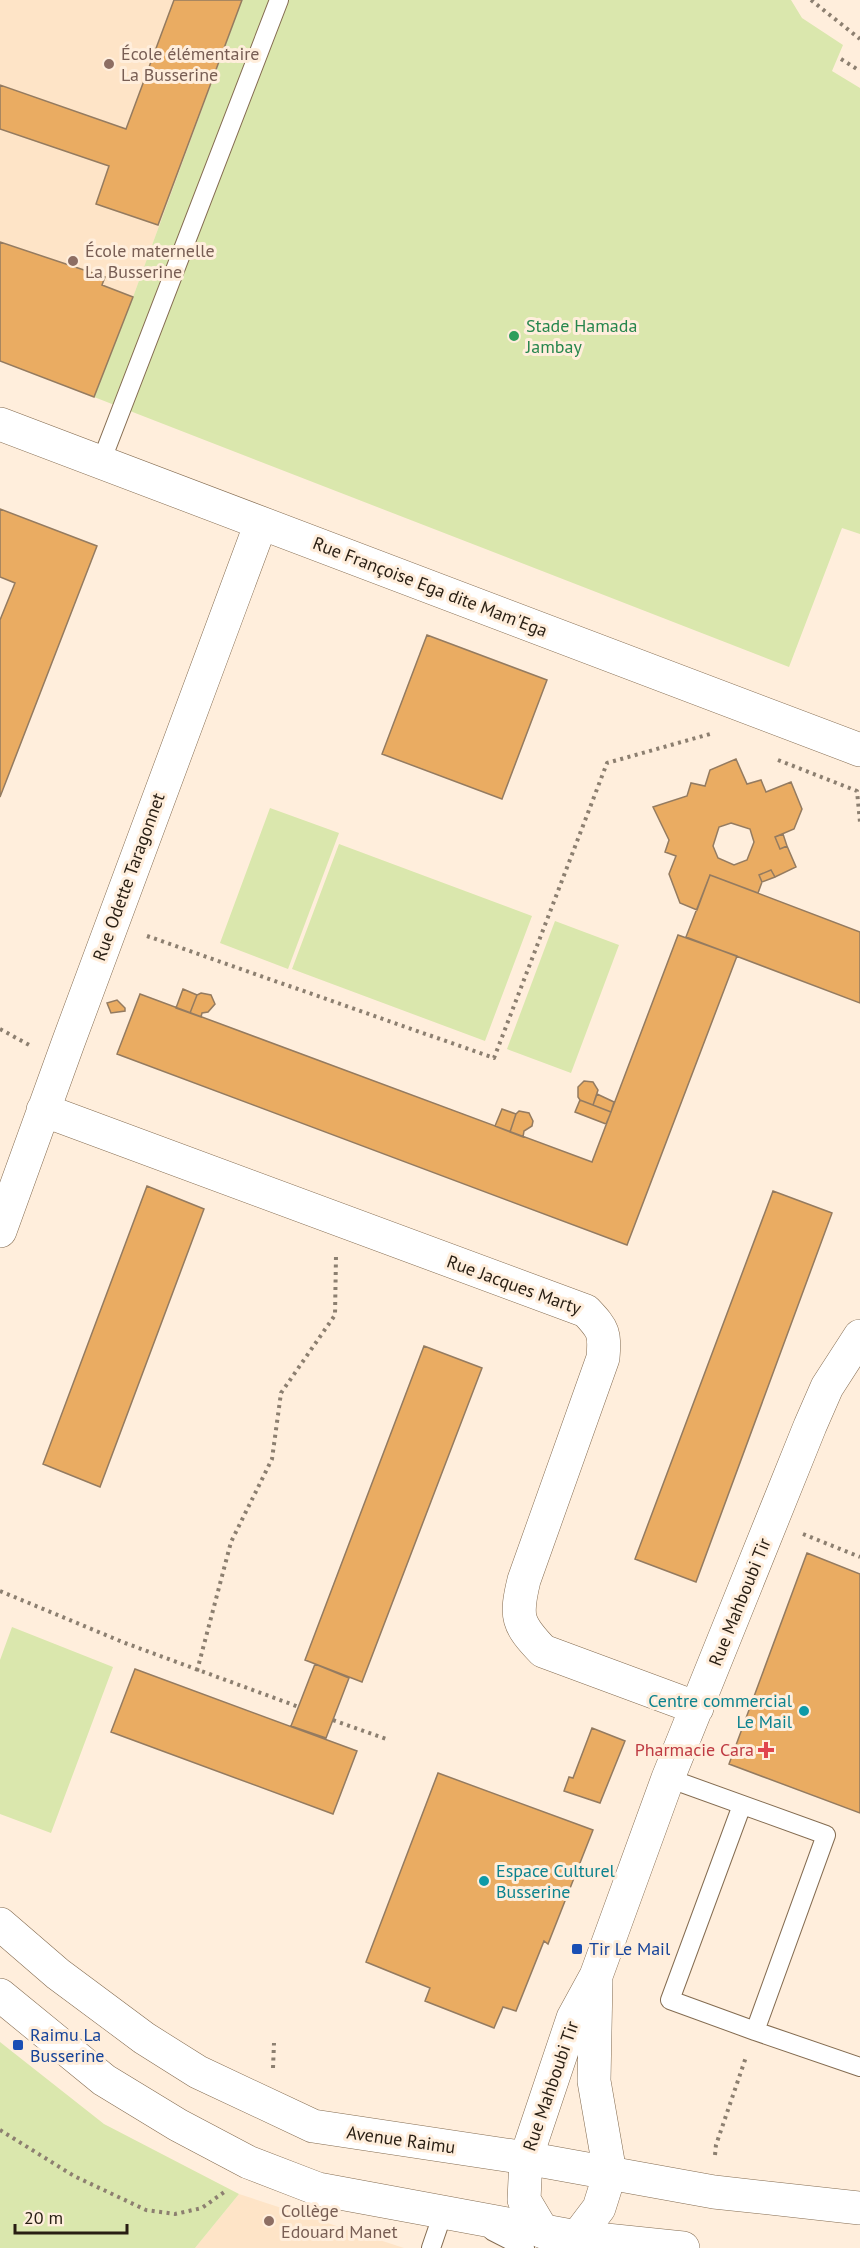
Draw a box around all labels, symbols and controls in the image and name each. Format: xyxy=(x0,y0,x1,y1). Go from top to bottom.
place label: École élémentaire La Busserine xyxy=(121,42,259,86)
marker: École élémentaire La Busserine xyxy=(102,57,116,71)
place label: École maternelle La Busserine xyxy=(85,239,215,283)
marker: École maternelle La Busserine xyxy=(66,254,80,268)
place label: Stade Hamada Jambay xyxy=(525,314,637,358)
marker: Stade Hamada Jambay xyxy=(507,329,521,343)
street label: Rue Françoise Ega dite Mam'Ega xyxy=(310,531,551,642)
street label: Rue Odette Taragonnet xyxy=(87,790,170,964)
street label: Rue Jacques Marty xyxy=(444,1250,585,1320)
street label: Rue Mahboubi Tir xyxy=(703,1534,776,1669)
place label: Centre commercial Le Mail xyxy=(648,1689,793,1733)
marker: Centre commercial Le Mail xyxy=(797,1704,811,1718)
place label: Pharmacie Cara xyxy=(635,1738,754,1761)
marker: Pharmacie Cara xyxy=(759,1743,773,1757)
place label: Espace Culturel Busserine xyxy=(496,1859,616,1903)
marker: Espace Culturel Busserine xyxy=(477,1874,491,1888)
place label: Tir Le Mail xyxy=(589,1937,671,1960)
marker: Tir Le Mail xyxy=(570,1942,584,1956)
street label: Rue Mahboubi Tir xyxy=(518,2018,584,2154)
place label: Raimu La Busserine xyxy=(30,2023,104,2067)
marker: Raimu La Busserine xyxy=(11,2038,25,2052)
street label: Avenue Raimu xyxy=(345,2120,457,2159)
scale bar xyxy=(15,2197,128,2235)
place label: Collège Edouard Manet xyxy=(281,2199,397,2243)
text: 20 m xyxy=(24,2206,63,2229)
marker: Collège Edouard Manet xyxy=(262,2214,276,2228)

